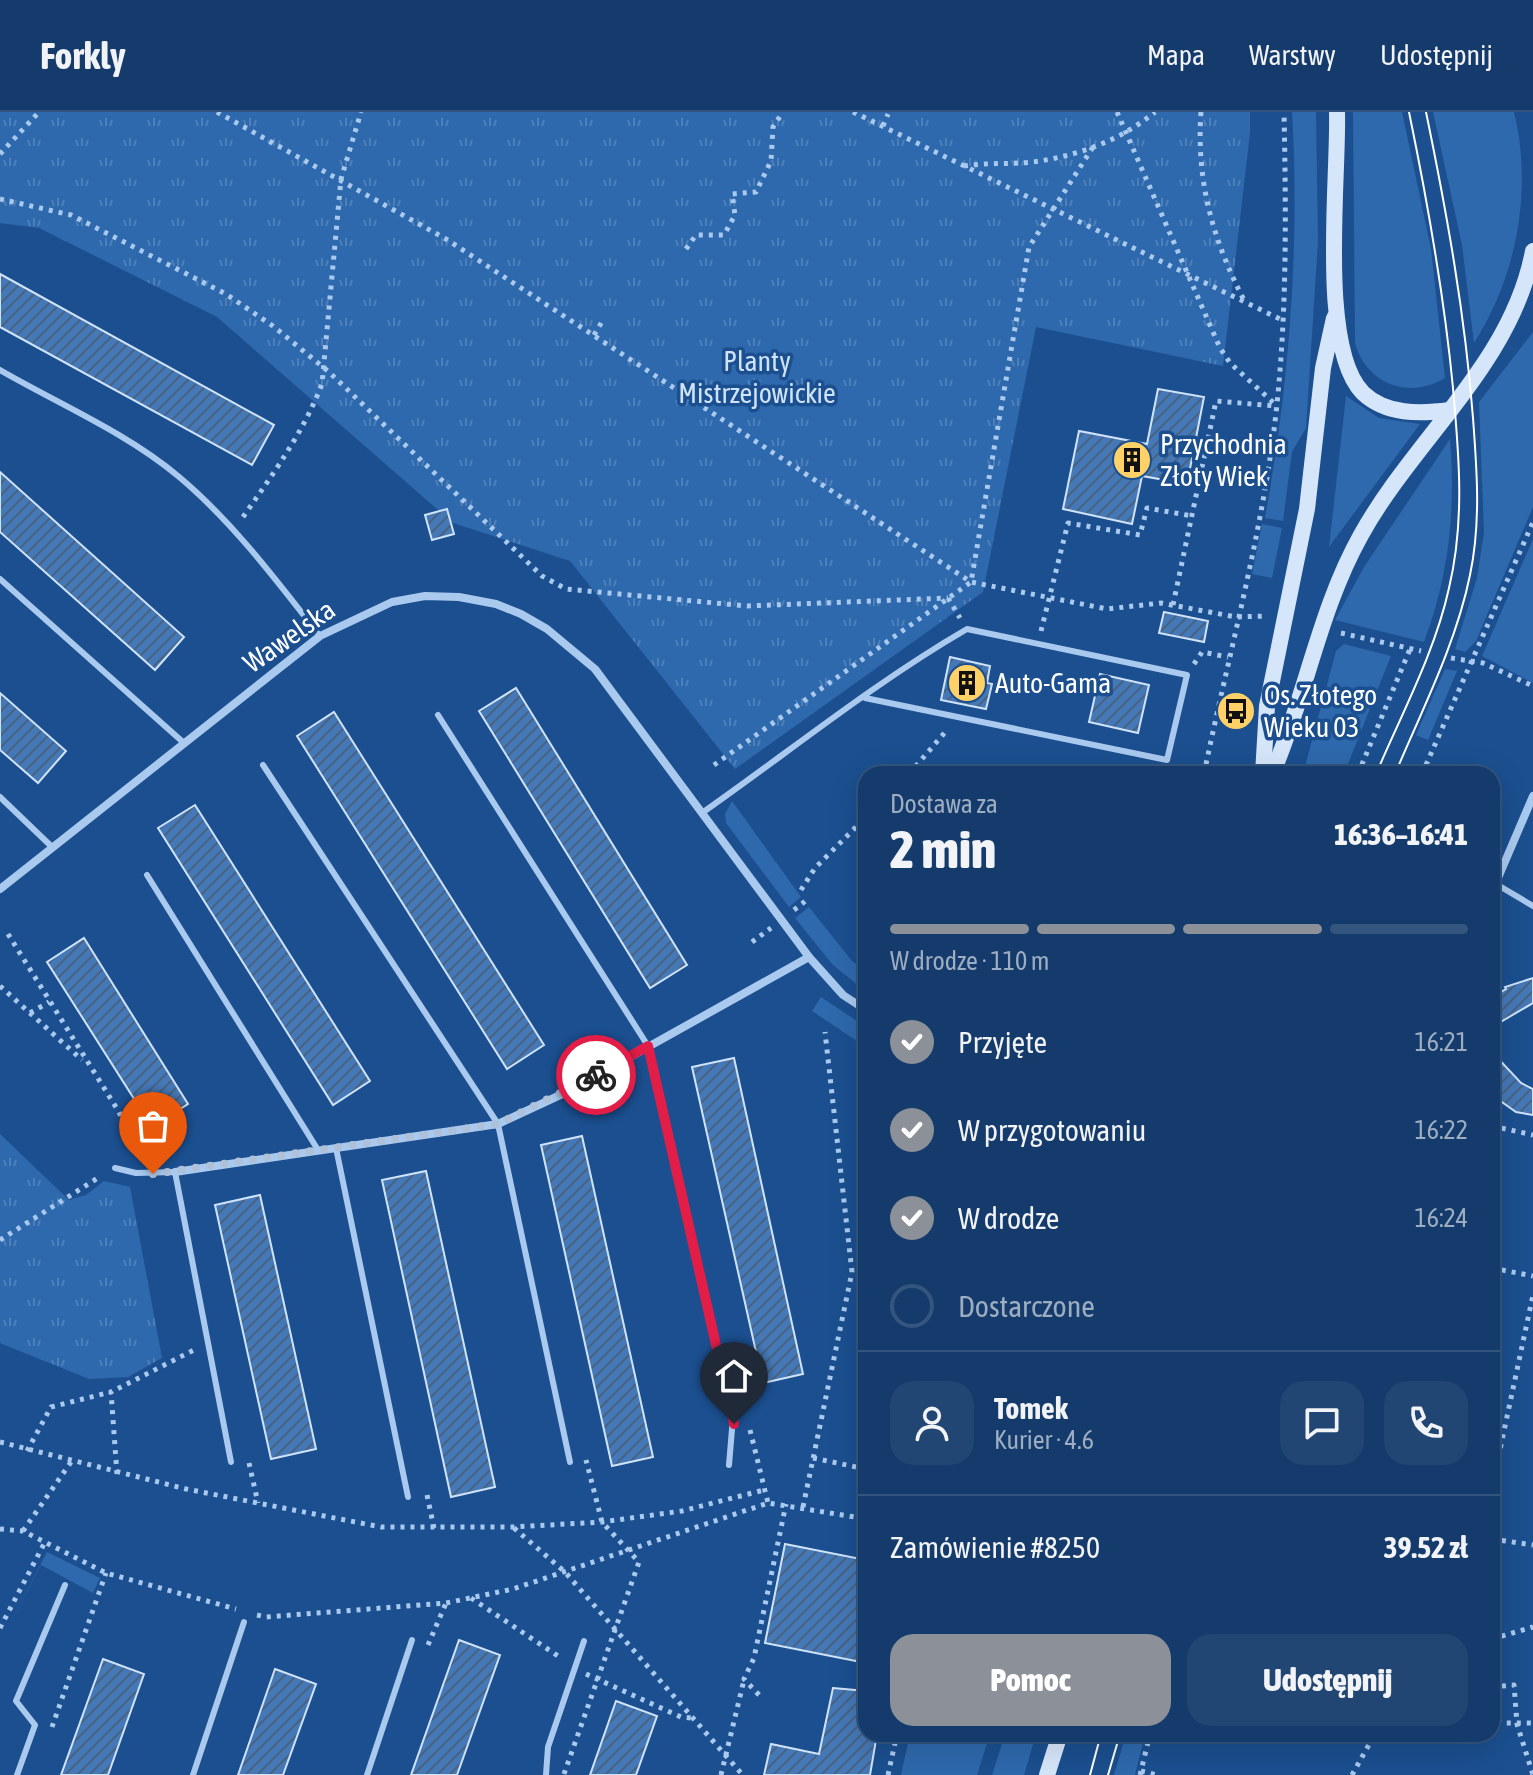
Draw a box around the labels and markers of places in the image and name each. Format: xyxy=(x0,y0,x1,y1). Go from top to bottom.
place label: Przychodnia Złoty Wiek xyxy=(1160,428,1287,492)
building icon: Przychodnia Złoty Wiek xyxy=(1111,439,1153,481)
building icon: Auto-Gama xyxy=(946,662,988,704)
place label: Auto-Gama xyxy=(995,667,1111,699)
place label: Os. Złotego Wieku 03 xyxy=(1264,679,1377,743)
bus stop icon: Os. Złotego Wieku 03 xyxy=(1215,690,1257,732)
pin xyxy=(119,1092,187,1174)
pin xyxy=(700,1342,768,1424)

